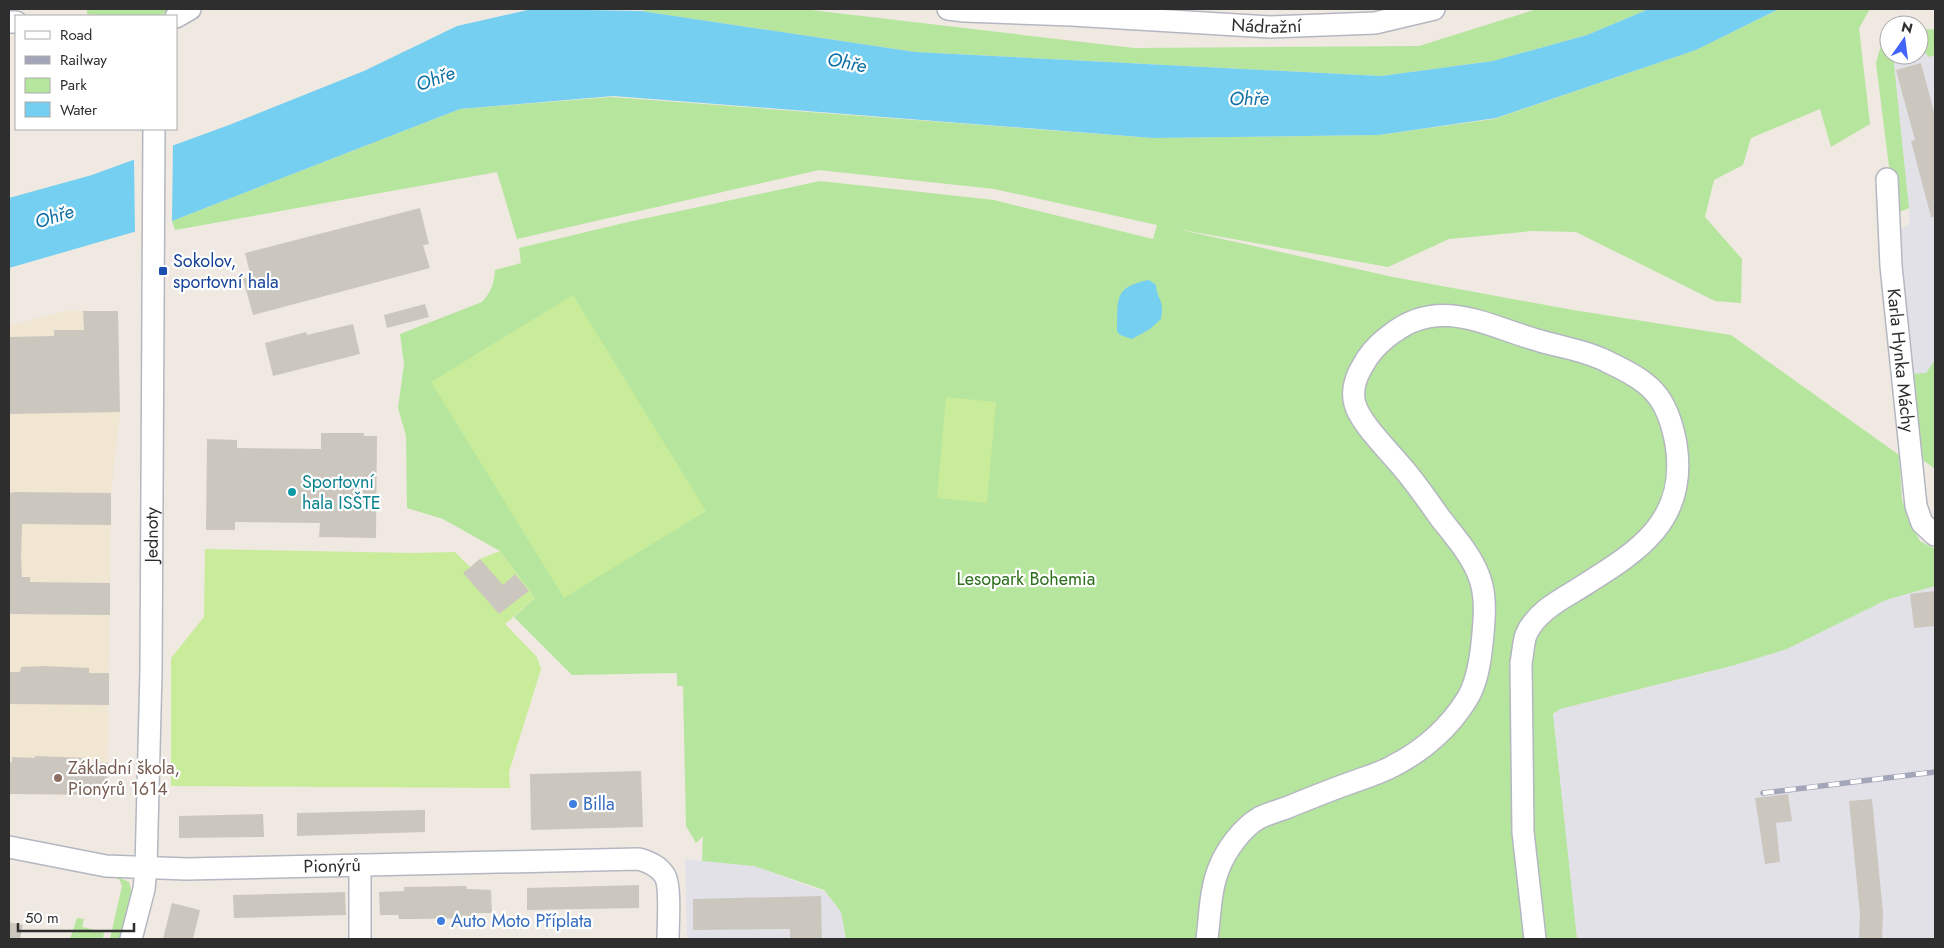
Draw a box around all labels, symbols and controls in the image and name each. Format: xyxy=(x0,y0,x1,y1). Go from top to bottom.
street label: Nádražní xyxy=(1231,12,1303,40)
legend xyxy=(15,15,178,130)
north arrow xyxy=(1879,15,1929,65)
text: N xyxy=(1899,16,1915,38)
text: Road xyxy=(60,24,92,46)
water label: Ohře xyxy=(825,45,869,80)
text: Railway xyxy=(60,49,107,71)
water label: Ohře xyxy=(412,59,459,98)
text: Park xyxy=(60,74,87,96)
water label: Ohře xyxy=(1229,85,1270,112)
text: Water xyxy=(60,99,98,121)
water label: Ohře xyxy=(31,197,78,235)
place label: Sokolov, sportovní hala xyxy=(173,248,279,295)
marker: Sokolov, sportovní hala xyxy=(157,265,169,277)
street label: Karla Hynka Máchy xyxy=(1880,287,1921,434)
place label: Sportovní hala ISŠTE xyxy=(302,469,381,516)
marker: Sportovní hala ISŠTE xyxy=(286,486,298,498)
street label: Jednoty xyxy=(139,507,165,565)
park label: Lesopark Bohemia xyxy=(957,566,1095,592)
place label: Základní škola, Pionýrů 1614 xyxy=(68,755,180,802)
marker: Základní škola, Pionýrů 1614 xyxy=(52,772,64,784)
place label: Billa xyxy=(583,791,615,817)
marker: Billa xyxy=(567,798,579,810)
street label: Pionýrů xyxy=(303,852,361,879)
scale bar xyxy=(18,900,134,932)
text: 50 m xyxy=(25,907,59,929)
place label: Auto Moto Příplata xyxy=(451,908,592,934)
marker: Auto Moto Příplata xyxy=(435,915,447,927)

